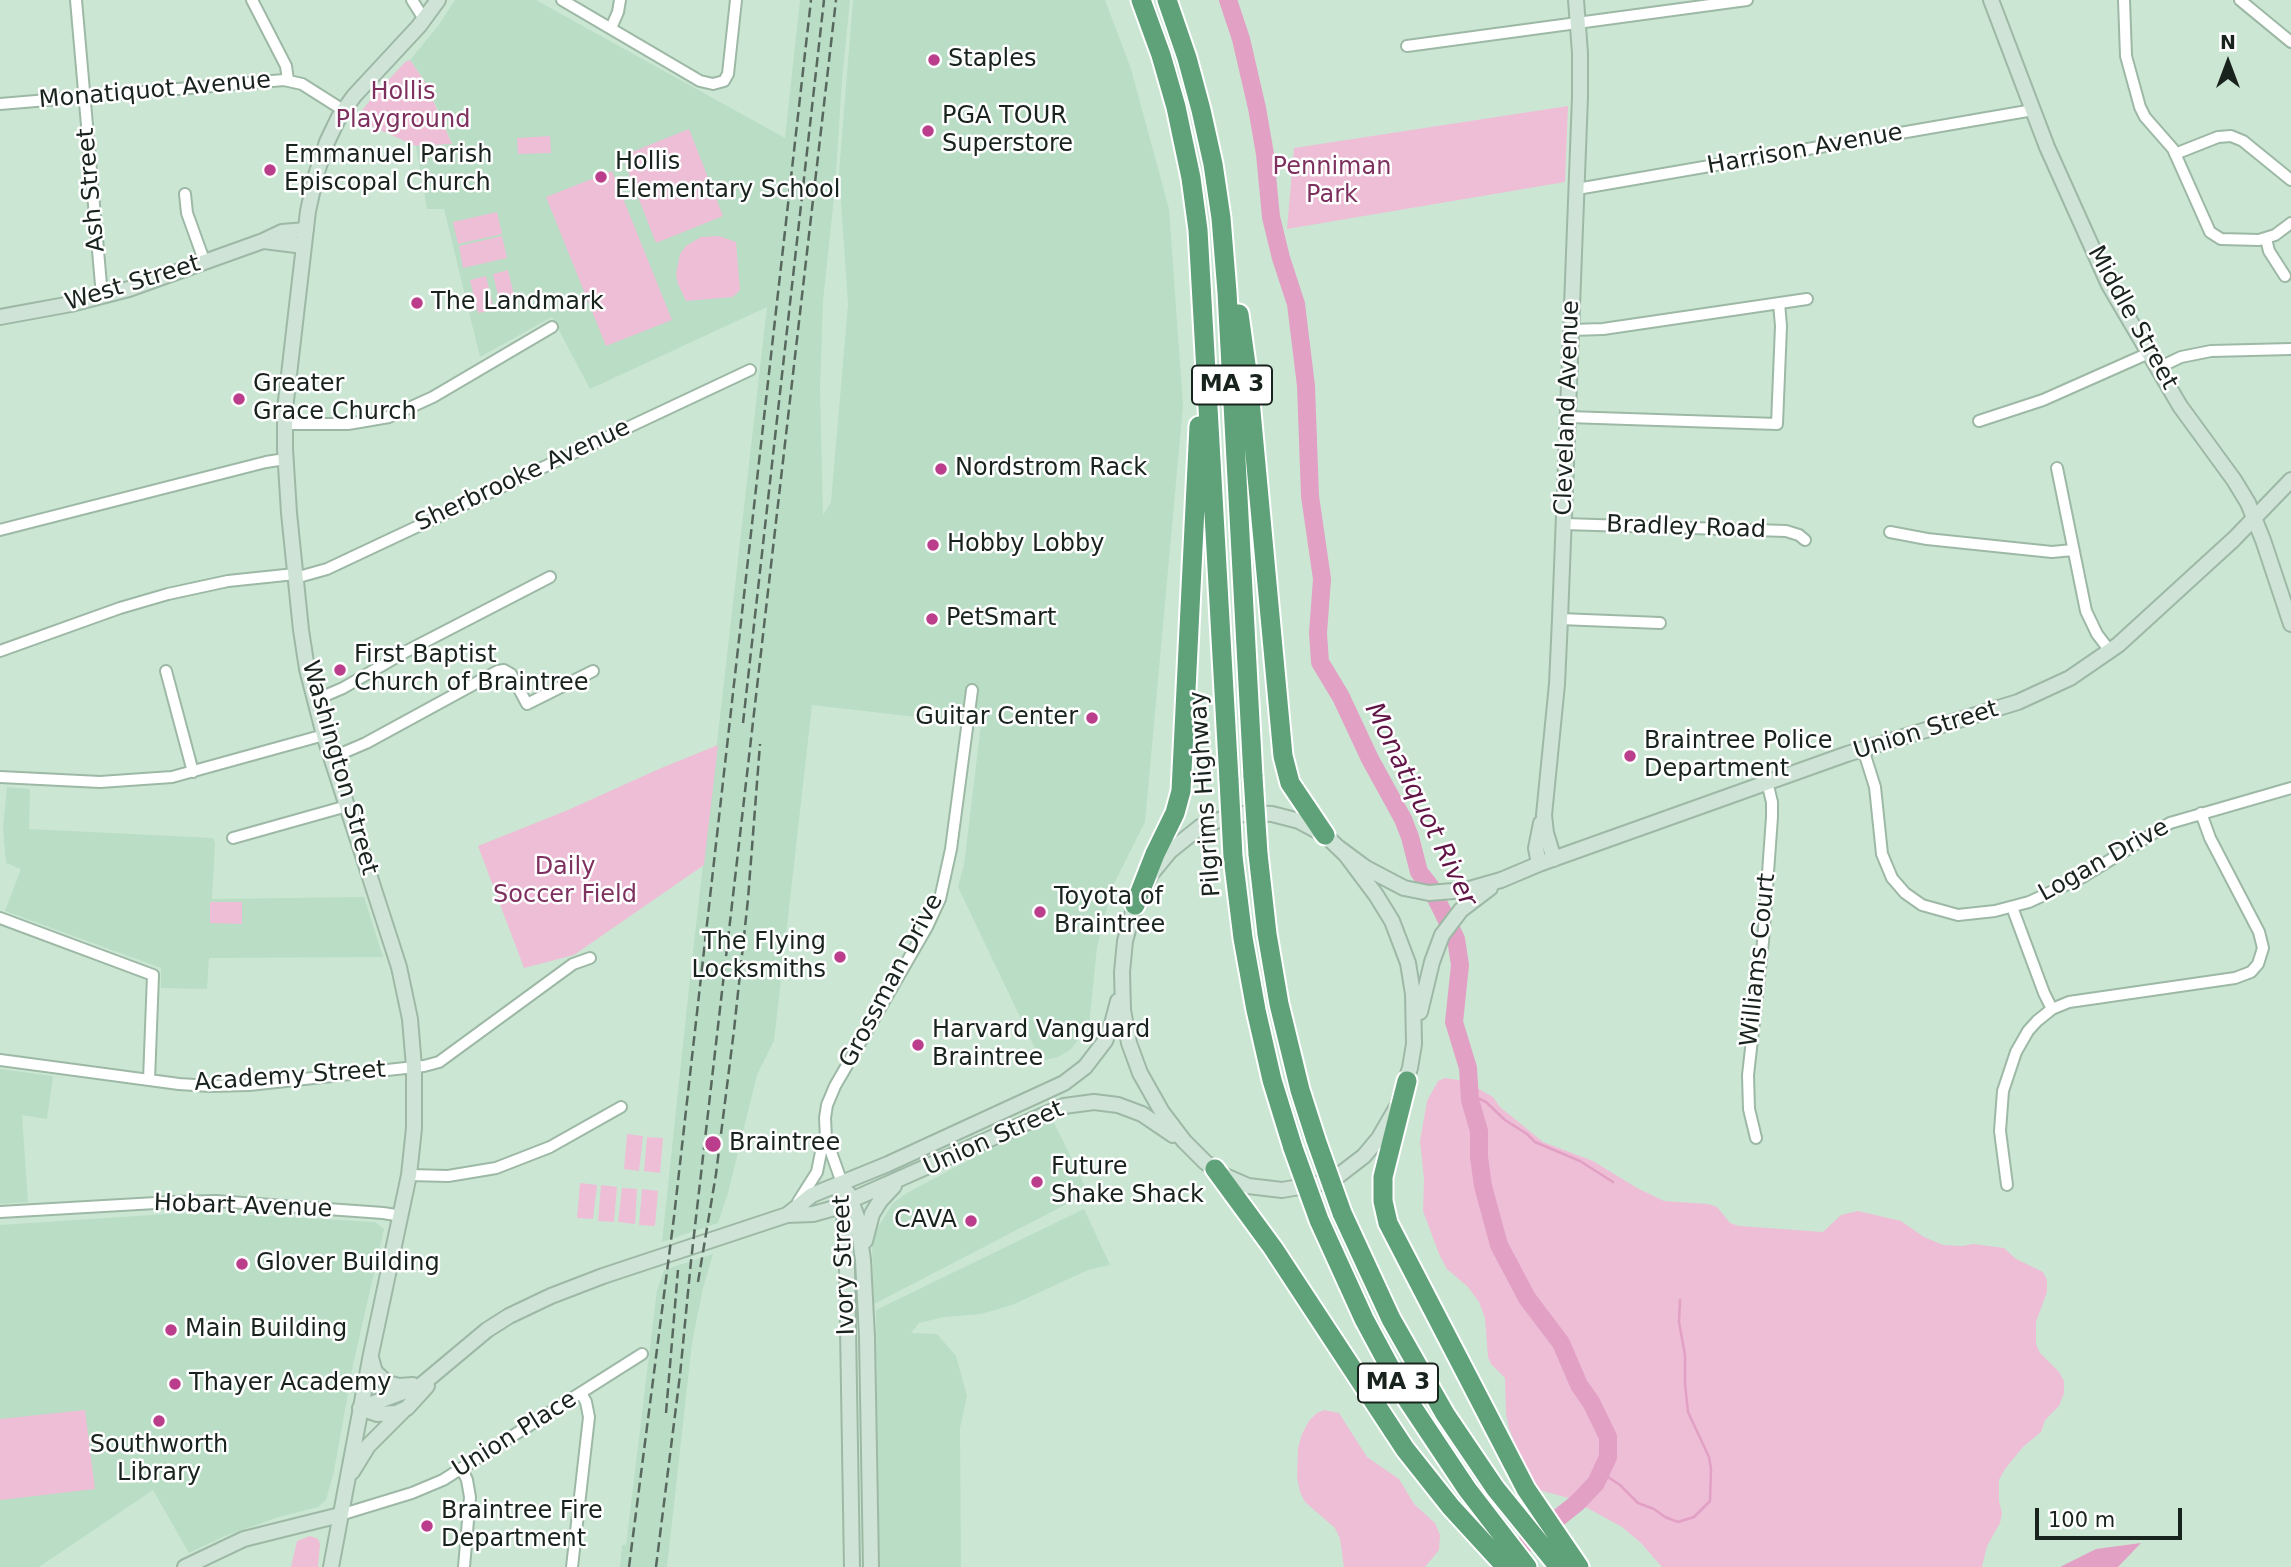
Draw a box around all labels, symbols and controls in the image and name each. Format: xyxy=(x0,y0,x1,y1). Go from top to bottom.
north arrow xyxy=(2193,28,2263,98)
text: N xyxy=(2220,31,2236,53)
place label: Staples xyxy=(948,46,1037,74)
marker: Staples xyxy=(926,52,942,68)
street label: Monatiquot Avenue xyxy=(38,67,272,115)
park label: Hollis Playground xyxy=(336,79,470,135)
place label: PGA TOUR Superstore xyxy=(942,103,1073,159)
street label: Harrison Avenue xyxy=(1705,119,1905,181)
marker: PGA TOUR Superstore xyxy=(920,123,936,139)
street label: Ash Street xyxy=(72,127,112,253)
place label: Emmanuel Parish Episcopal Church xyxy=(284,142,492,198)
place label: Hollis Elementary School xyxy=(615,149,840,205)
park label: Penniman Park xyxy=(1273,154,1391,210)
marker: Emmanuel Parish Episcopal Church xyxy=(262,162,278,178)
marker: Hollis Elementary School xyxy=(593,169,609,185)
street label: Middle Street xyxy=(2081,241,2183,395)
street label: West Street xyxy=(62,250,204,318)
place label: The Landmark xyxy=(431,289,604,317)
marker: The Landmark xyxy=(409,295,425,311)
street label: Cleveland Avenue xyxy=(1550,300,1586,516)
road number: MA 3 xyxy=(1192,366,1272,404)
place label: Greater Grace Church xyxy=(253,371,417,427)
marker: Greater Grace Church xyxy=(231,391,247,407)
street label: Sherbrooke Avenue xyxy=(411,414,635,538)
place label: Nordstrom Rack xyxy=(955,455,1147,483)
marker: Nordstrom Rack xyxy=(933,461,949,477)
street label: Bradley Road xyxy=(1606,511,1766,545)
place label: Hobby Lobby xyxy=(947,531,1104,559)
marker: Hobby Lobby xyxy=(925,537,941,553)
place label: PetSmart xyxy=(946,605,1056,633)
marker: PetSmart xyxy=(924,611,940,627)
place label: First Baptist Church of Braintree xyxy=(354,642,589,698)
street label: Washington Street xyxy=(295,658,383,878)
marker: First Baptist Church of Braintree xyxy=(332,662,348,678)
street label: Pilgrims Highway xyxy=(1184,690,1228,898)
street label: Union Street xyxy=(1850,695,2002,767)
water label: Monatiquot River xyxy=(1357,698,1483,912)
place label: Guitar Center xyxy=(915,704,1078,732)
marker: Guitar Center xyxy=(1084,710,1100,726)
place label: Braintree Police Department xyxy=(1644,728,1832,784)
marker: Braintree Police Department xyxy=(1622,748,1638,764)
street label: Logan Drive xyxy=(2034,813,2174,909)
park label: Daily Soccer Field xyxy=(493,854,637,910)
street label: Williams Court xyxy=(1736,872,1782,1048)
place label: Toyota of Braintree xyxy=(1054,884,1165,940)
street label: Grossman Drive xyxy=(834,889,950,1073)
marker: Toyota of Braintree xyxy=(1032,904,1048,920)
place label: The Flying Locksmiths xyxy=(692,929,826,985)
marker: The Flying Locksmiths xyxy=(832,949,848,965)
place label: Harvard Vanguard Braintree xyxy=(932,1017,1150,1073)
marker: Harvard Vanguard Braintree xyxy=(910,1037,926,1053)
street label: Academy Street xyxy=(193,1056,387,1098)
street label: Union Street xyxy=(920,1095,1068,1183)
place label: Braintree xyxy=(729,1130,840,1158)
marker: Braintree xyxy=(703,1134,723,1154)
place label: Future Shake Shack xyxy=(1051,1154,1204,1210)
marker: Future Shake Shack xyxy=(1029,1174,1045,1190)
street label: Hobart Avenue xyxy=(153,1189,333,1225)
street label: Ivory Street xyxy=(828,1194,862,1336)
place label: CAVA xyxy=(894,1207,957,1235)
marker: CAVA xyxy=(963,1213,979,1229)
place label: Glover Building xyxy=(256,1250,440,1278)
marker: Glover Building xyxy=(234,1256,250,1272)
place label: Main Building xyxy=(185,1316,347,1344)
marker: Main Building xyxy=(163,1322,179,1338)
road number: MA 3 xyxy=(1358,1364,1438,1402)
place label: Thayer Academy xyxy=(189,1370,392,1398)
marker: Thayer Academy xyxy=(167,1376,183,1392)
street label: Union Place xyxy=(448,1385,582,1485)
marker: Southworth Library xyxy=(151,1413,167,1429)
place label: Southworth Library xyxy=(90,1432,228,1488)
scale bar xyxy=(2039,1494,2186,1538)
place label: Braintree Fire Department xyxy=(441,1498,603,1554)
text: 100 m xyxy=(2048,1508,2115,1532)
marker: Braintree Fire Department xyxy=(419,1518,435,1534)

